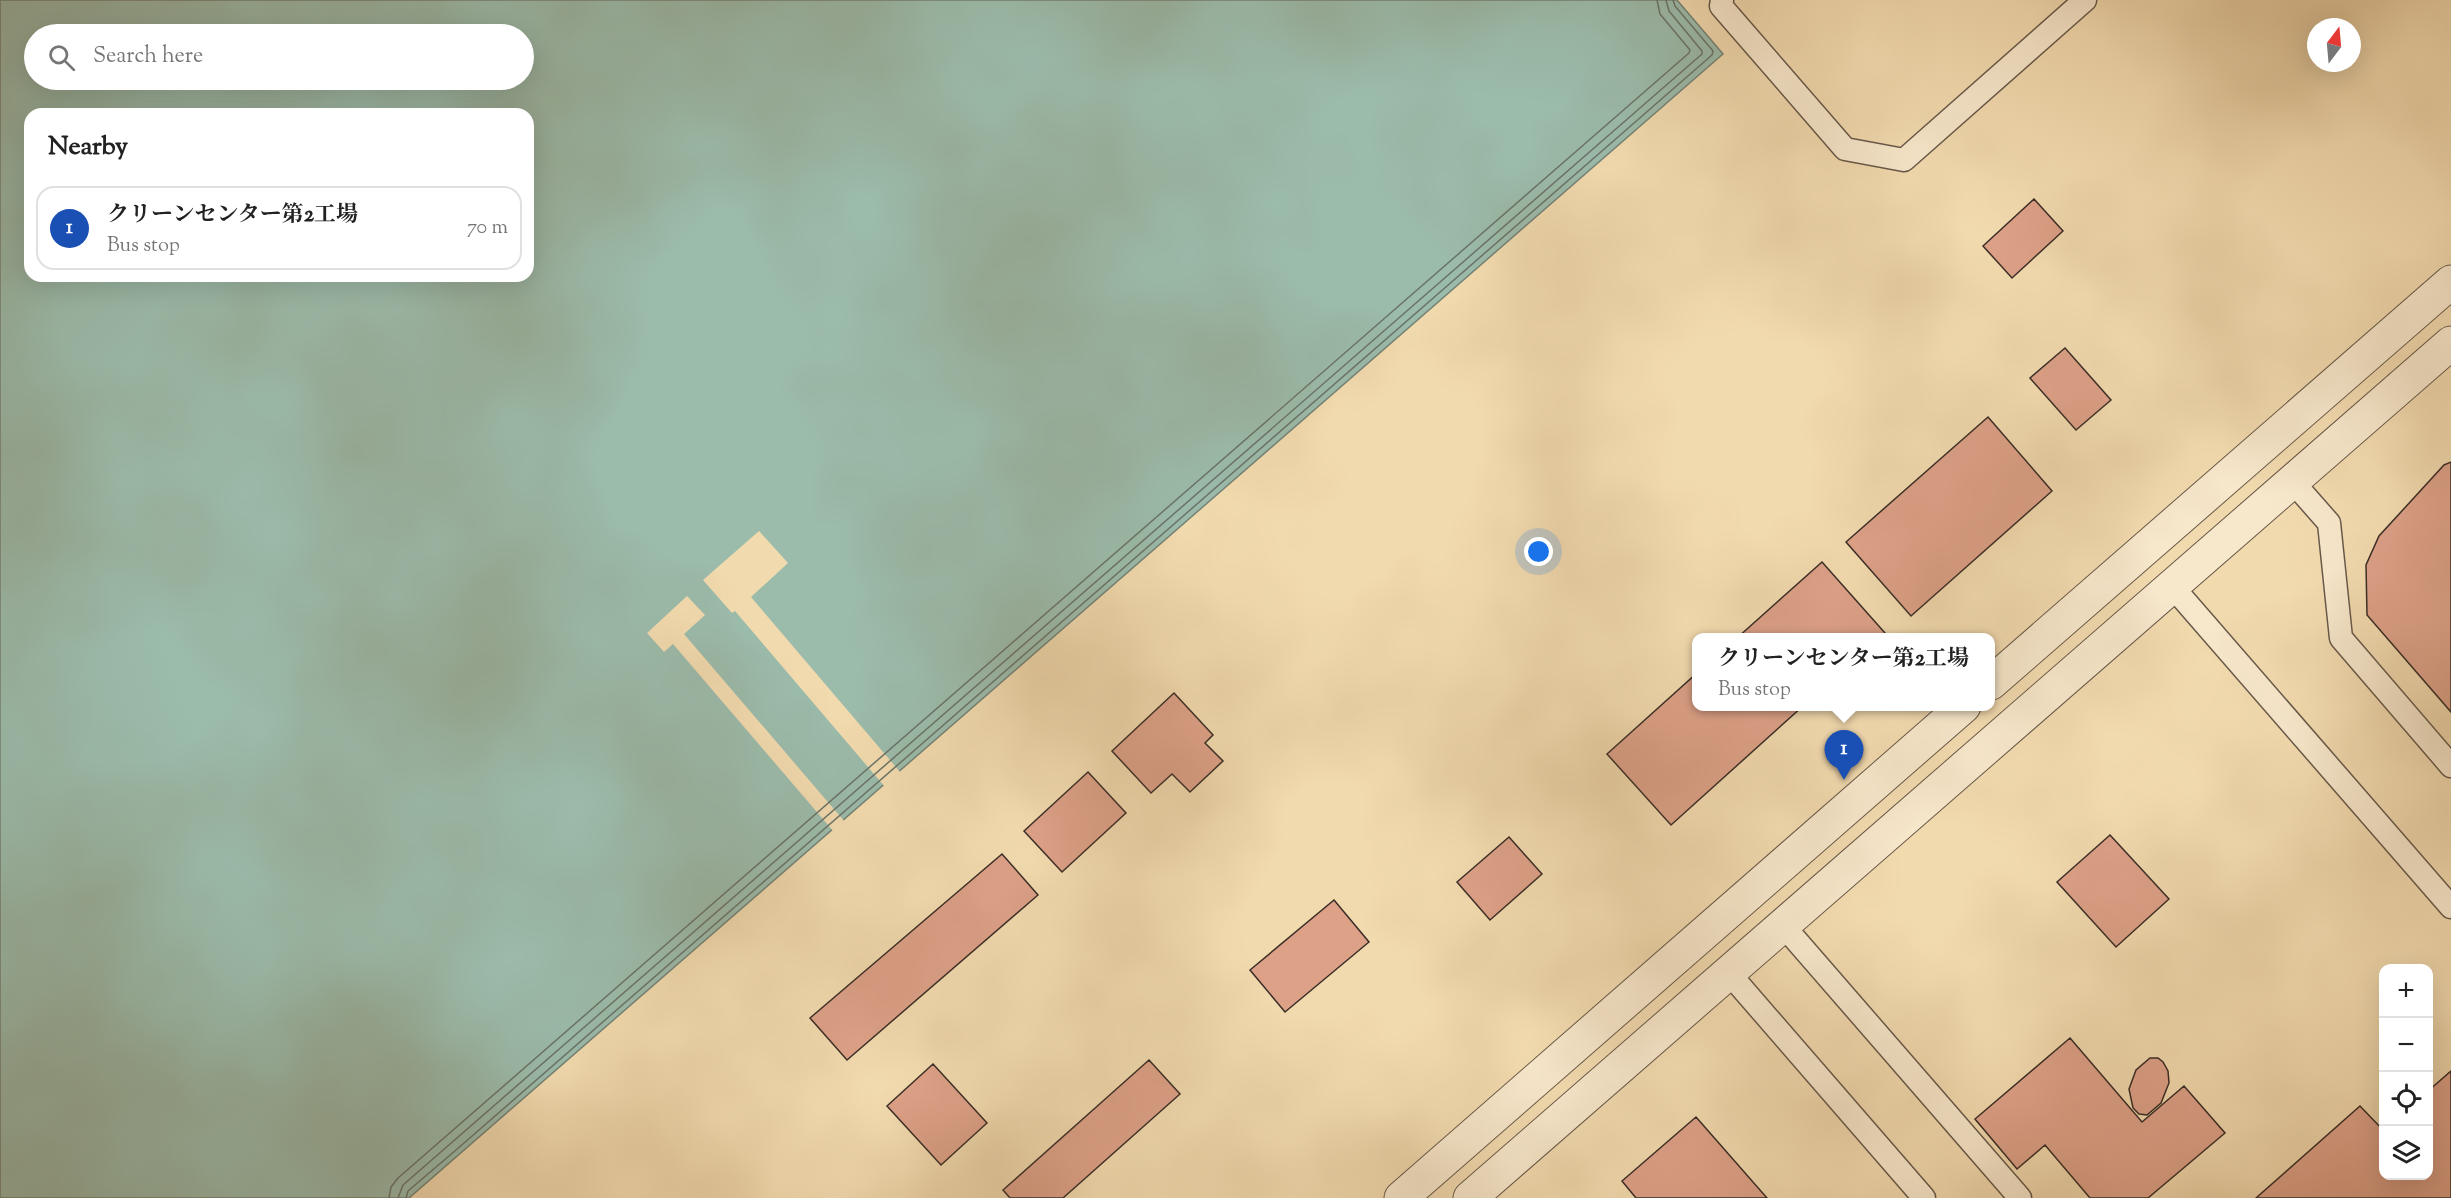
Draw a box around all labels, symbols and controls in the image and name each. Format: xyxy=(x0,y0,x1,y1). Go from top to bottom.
north arrow xyxy=(2307,18,2361,72)
search box xyxy=(24,24,534,90)
icon: search xyxy=(45,41,78,74)
text: Search here xyxy=(93,41,203,73)
text: Nearby xyxy=(48,129,128,166)
text: クリーンセンター第2工場 xyxy=(107,200,358,232)
text: 1 xyxy=(66,214,73,243)
text: 70 m xyxy=(467,214,508,243)
text: Bus stop xyxy=(107,232,180,261)
your location xyxy=(1524,537,1553,566)
popup xyxy=(1692,633,1995,711)
text: クリーンセンター第2工場 xyxy=(1718,644,1969,676)
text: Bus stop xyxy=(1718,676,1791,705)
pin: 1 xyxy=(1824,730,1864,780)
map controls xyxy=(2379,964,2433,1180)
button: + xyxy=(2379,964,2433,1018)
button: − xyxy=(2379,1018,2433,1072)
button: locate xyxy=(2379,1072,2433,1126)
button: layers xyxy=(2379,1126,2433,1180)

